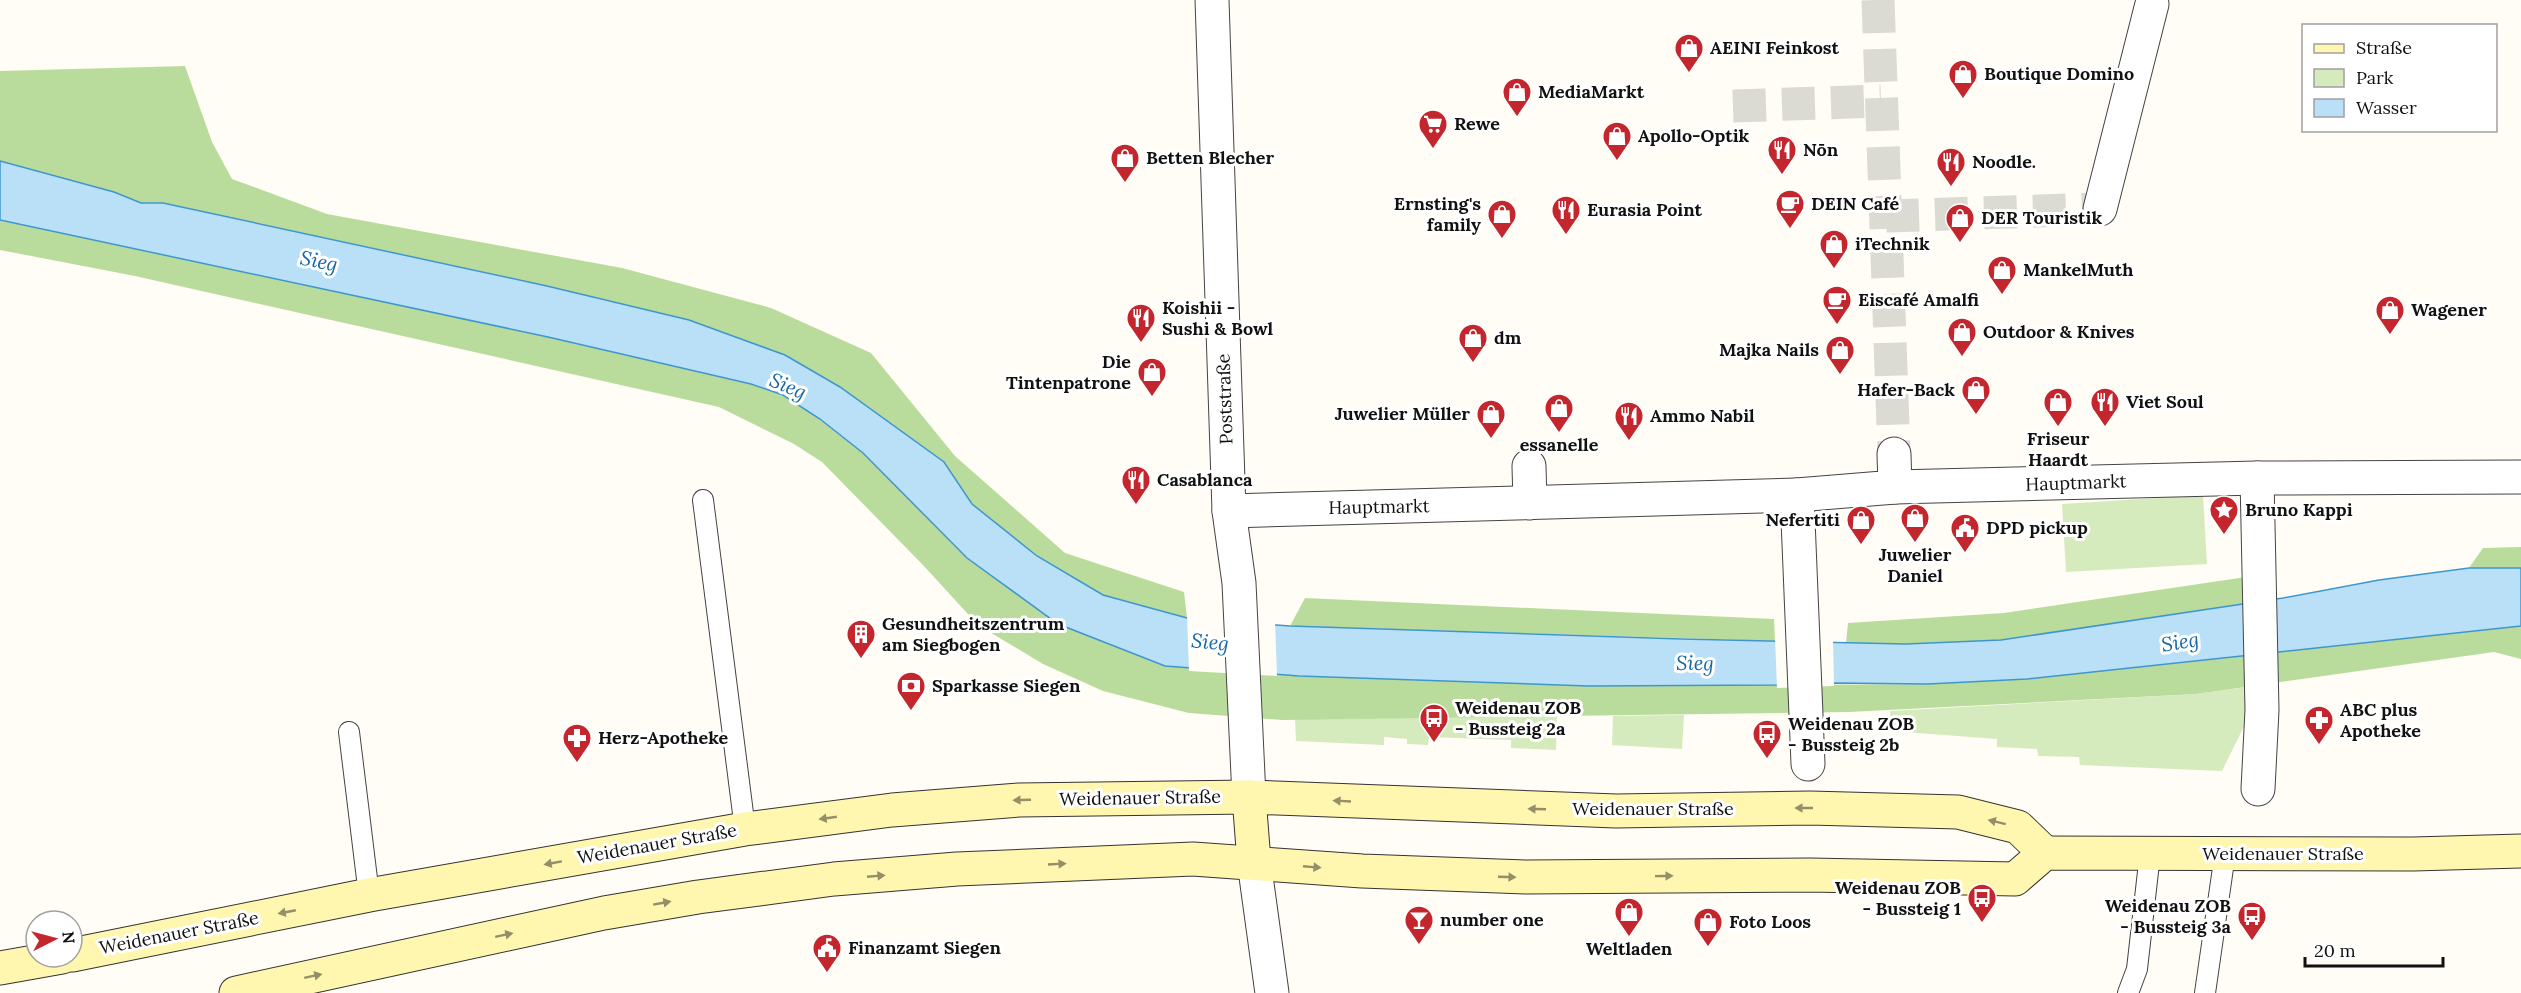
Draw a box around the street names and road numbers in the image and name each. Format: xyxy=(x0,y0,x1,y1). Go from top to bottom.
street label: Poststraße xyxy=(1211,353,1238,445)
street label: Hauptmarkt xyxy=(2025,469,2127,496)
street label: Hauptmarkt xyxy=(1328,494,1430,519)
street label: Weidenauer Straße xyxy=(1059,785,1221,810)
street label: Weidenauer Straße xyxy=(1572,797,1734,820)
street label: Weidenauer Straße xyxy=(575,818,739,869)
street label: Weidenauer Straße xyxy=(2202,842,2364,865)
street label: Weidenauer Straße xyxy=(97,906,261,959)

